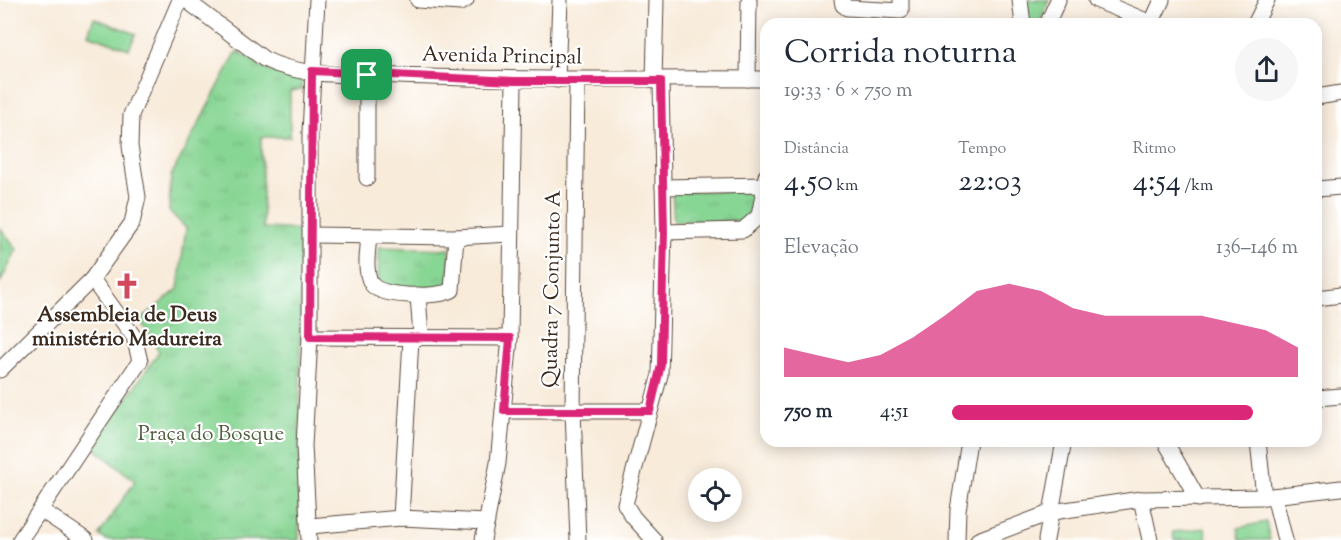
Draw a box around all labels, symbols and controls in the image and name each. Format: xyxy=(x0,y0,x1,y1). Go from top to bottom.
text: Corrida noturna xyxy=(784,30,1017,78)
button: share xyxy=(1235,38,1298,101)
street label: Avenida Principal xyxy=(421,41,583,73)
pin xyxy=(341,49,392,100)
icon: arrive xyxy=(350,58,383,91)
text: 19:33 · 6 × 750 m xyxy=(784,77,912,106)
text: Distância xyxy=(784,138,849,161)
text: Tempo xyxy=(958,138,1006,161)
text: Ritmo xyxy=(1133,138,1176,161)
text: 4.50 xyxy=(784,161,833,204)
text: 22:03 xyxy=(958,161,1022,204)
text: 4:54 xyxy=(1133,161,1181,204)
text: km xyxy=(833,175,858,198)
text: /km xyxy=(1181,175,1213,198)
street label: Quadra 7 Conjunto A xyxy=(536,190,570,388)
text: Elevação xyxy=(784,234,859,263)
text: 136–146 m xyxy=(1216,234,1298,263)
church icon: Assembleia de Deus ministério Madureira xyxy=(112,271,142,301)
place label: Assembleia de Deus ministério Madureira xyxy=(32,301,222,355)
text: 750 m xyxy=(784,398,832,427)
text: 4:51 xyxy=(880,398,909,427)
park label: Praça do Bosque xyxy=(138,420,284,450)
map controls xyxy=(688,468,742,522)
button: locate xyxy=(688,468,742,522)

